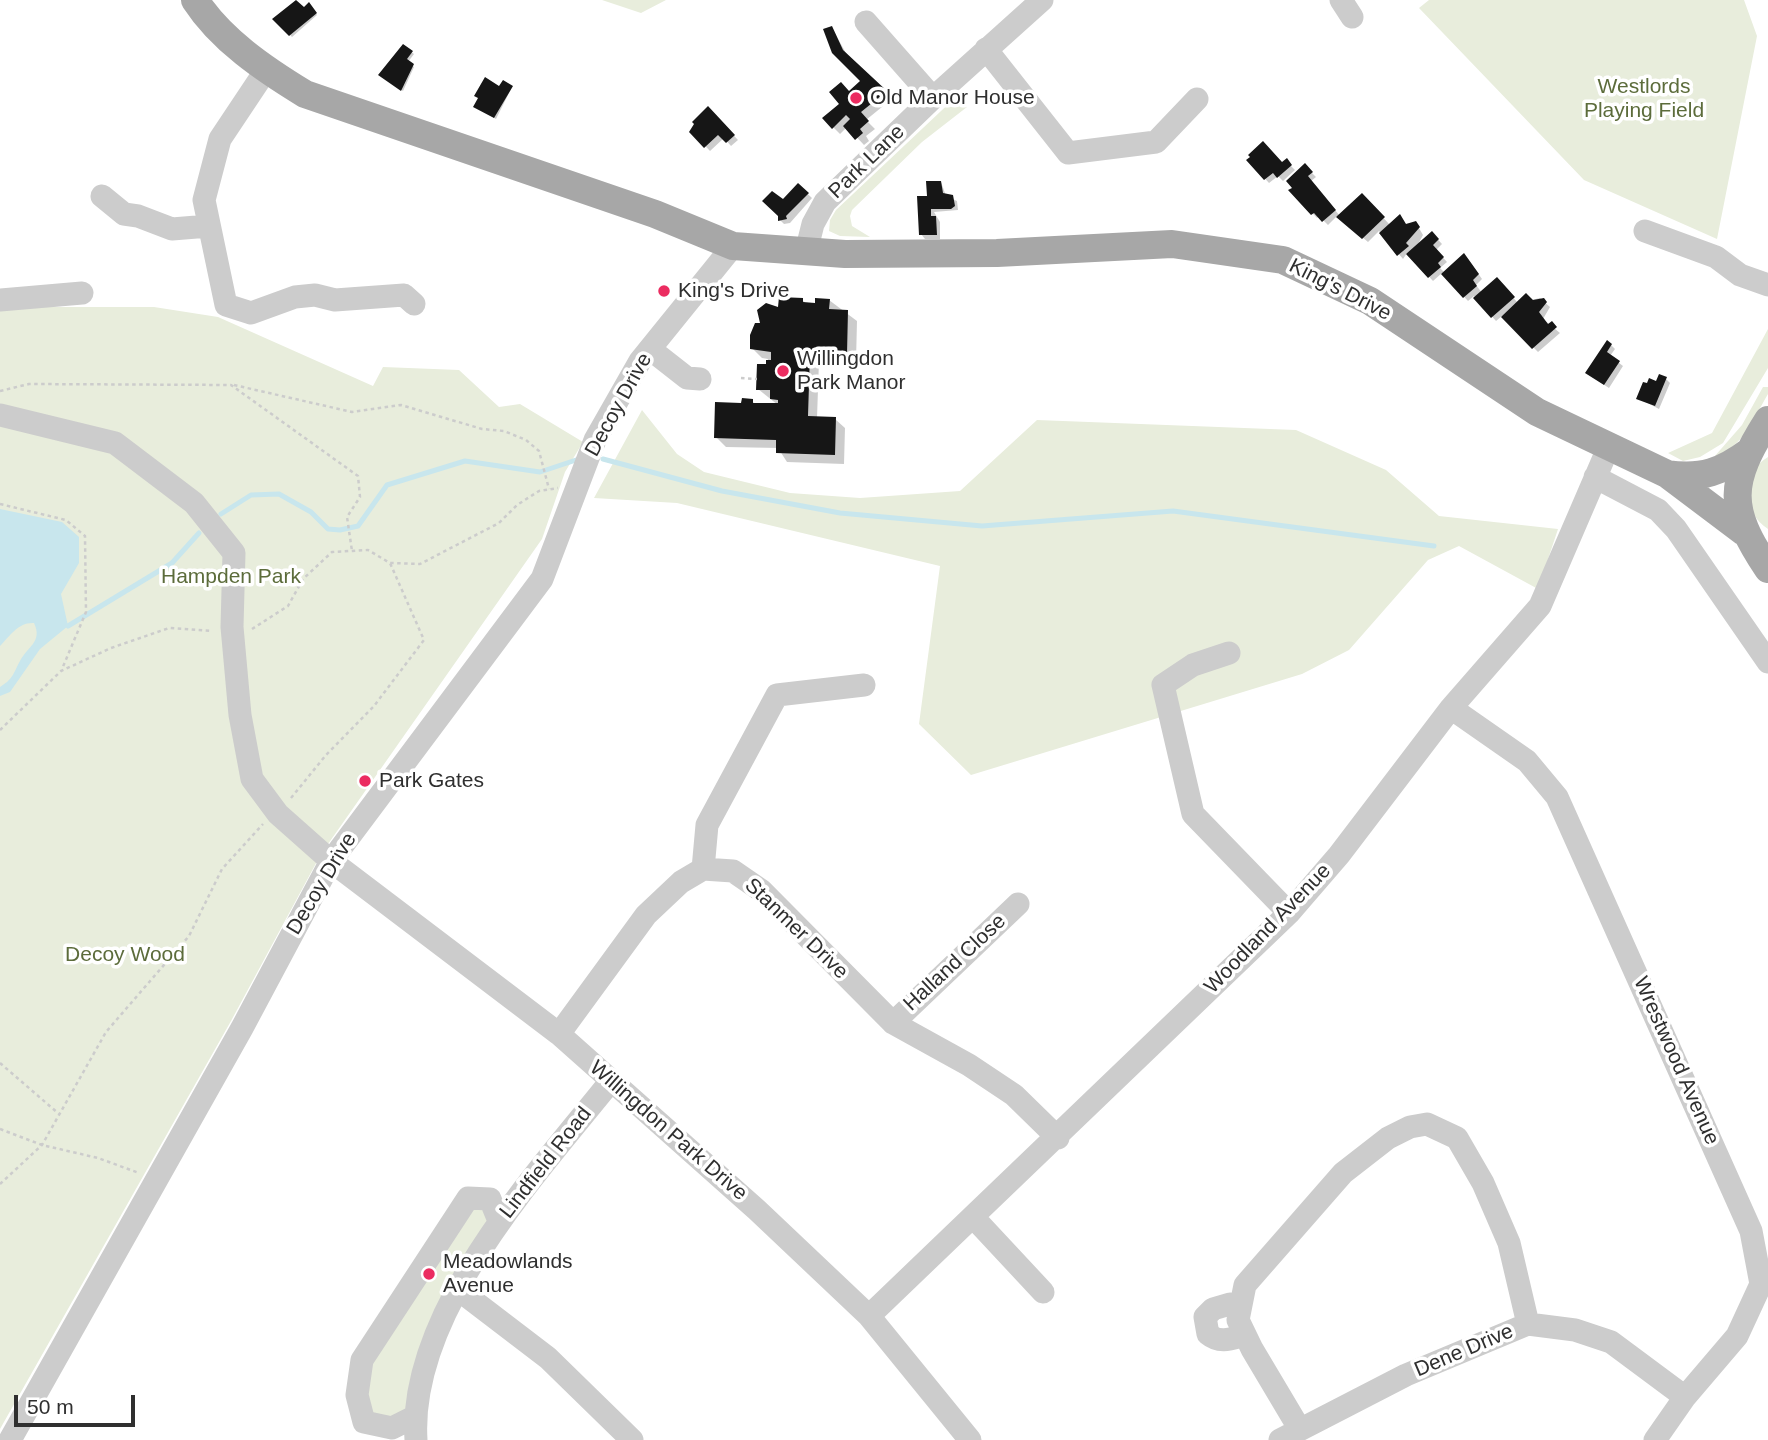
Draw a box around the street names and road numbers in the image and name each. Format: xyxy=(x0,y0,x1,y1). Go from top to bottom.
street label: Park Lane xyxy=(824,120,910,204)
street label: King's Drive xyxy=(1285,253,1395,327)
street label: Decoy Drive xyxy=(580,349,658,461)
street label: Decoy Drive xyxy=(282,828,362,940)
street label: Woodland Avenue xyxy=(1200,859,1336,999)
street label: Stanmer Drive xyxy=(739,873,853,985)
street label: Halland Close xyxy=(899,909,1011,1017)
street label: Wrestwood Avenue xyxy=(1628,973,1724,1149)
street label: Willingdon Park Drive xyxy=(584,1056,752,1206)
street label: Lindfield Road xyxy=(495,1102,597,1224)
street label: Dene Drive xyxy=(1411,1319,1517,1383)

